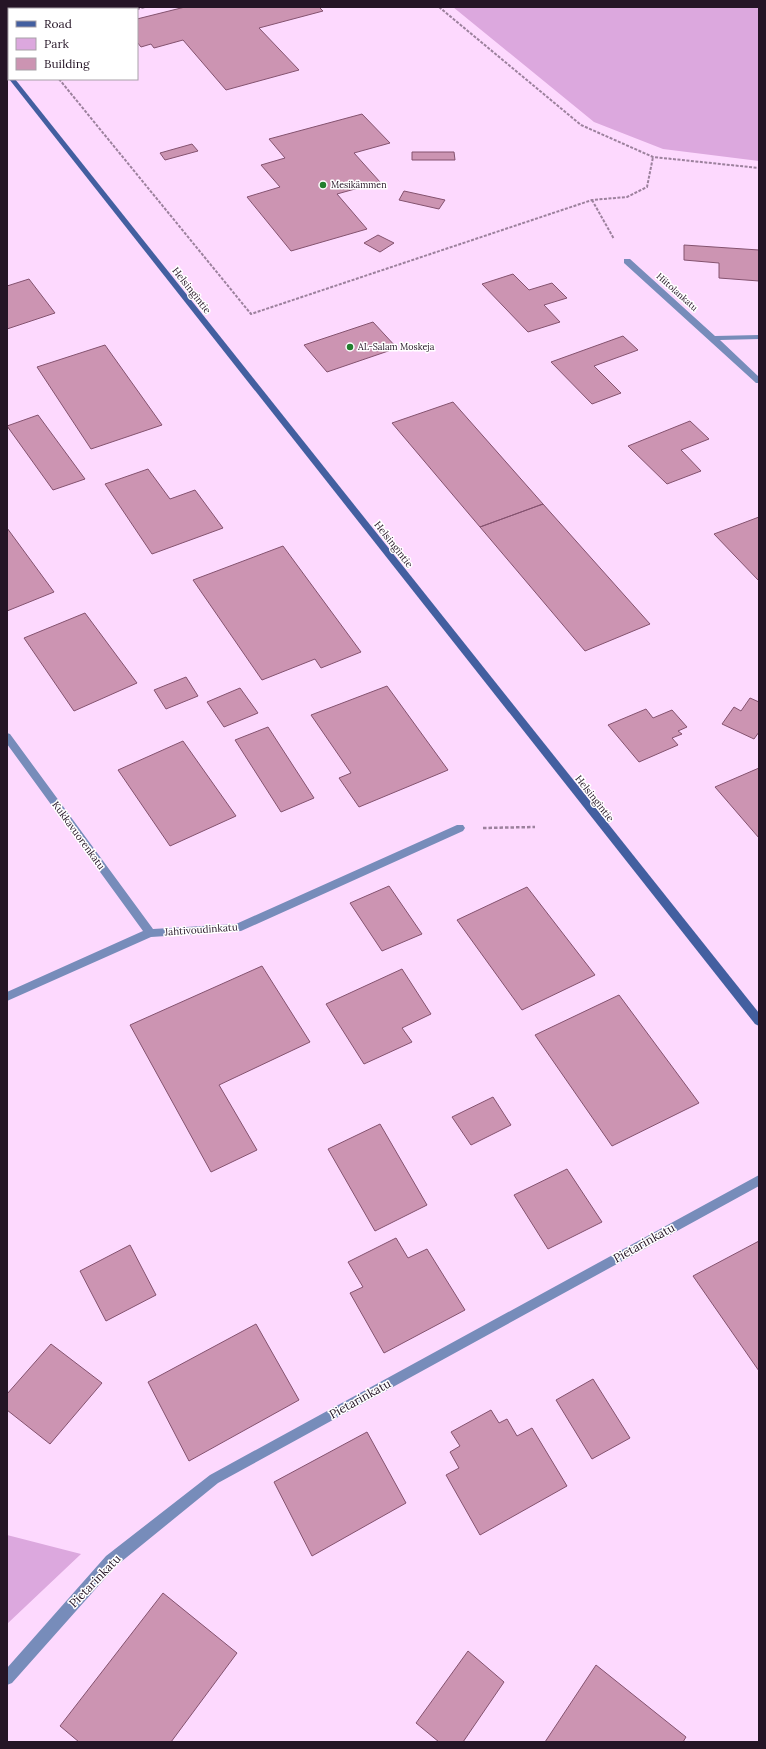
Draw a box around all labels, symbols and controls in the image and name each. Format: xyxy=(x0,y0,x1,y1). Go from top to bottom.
legend xyxy=(8,8,138,80)
text: Road xyxy=(44,16,72,31)
text: Park xyxy=(44,36,70,51)
text: Building xyxy=(44,56,90,71)
place label: Mesikämmen xyxy=(331,179,387,190)
marker: Mesikämmen xyxy=(318,180,328,190)
street label: Helsingintie xyxy=(169,264,214,317)
street label: Hiitolankatu xyxy=(654,270,701,313)
place label: AL-Salam Moskeja xyxy=(357,341,435,352)
marker: AL-Salam Moskeja xyxy=(345,342,355,352)
street label: Helsingintie xyxy=(371,518,416,571)
street label: Helsingintie xyxy=(572,772,617,825)
street label: Kukkavuorenkatu xyxy=(49,799,108,872)
street label: Jahtivoudinkatu xyxy=(163,920,238,939)
street label: Pietarinkatu xyxy=(610,1219,677,1266)
street label: Pietarinkatu xyxy=(326,1375,393,1422)
street label: Pietarinkatu xyxy=(66,1551,124,1610)

